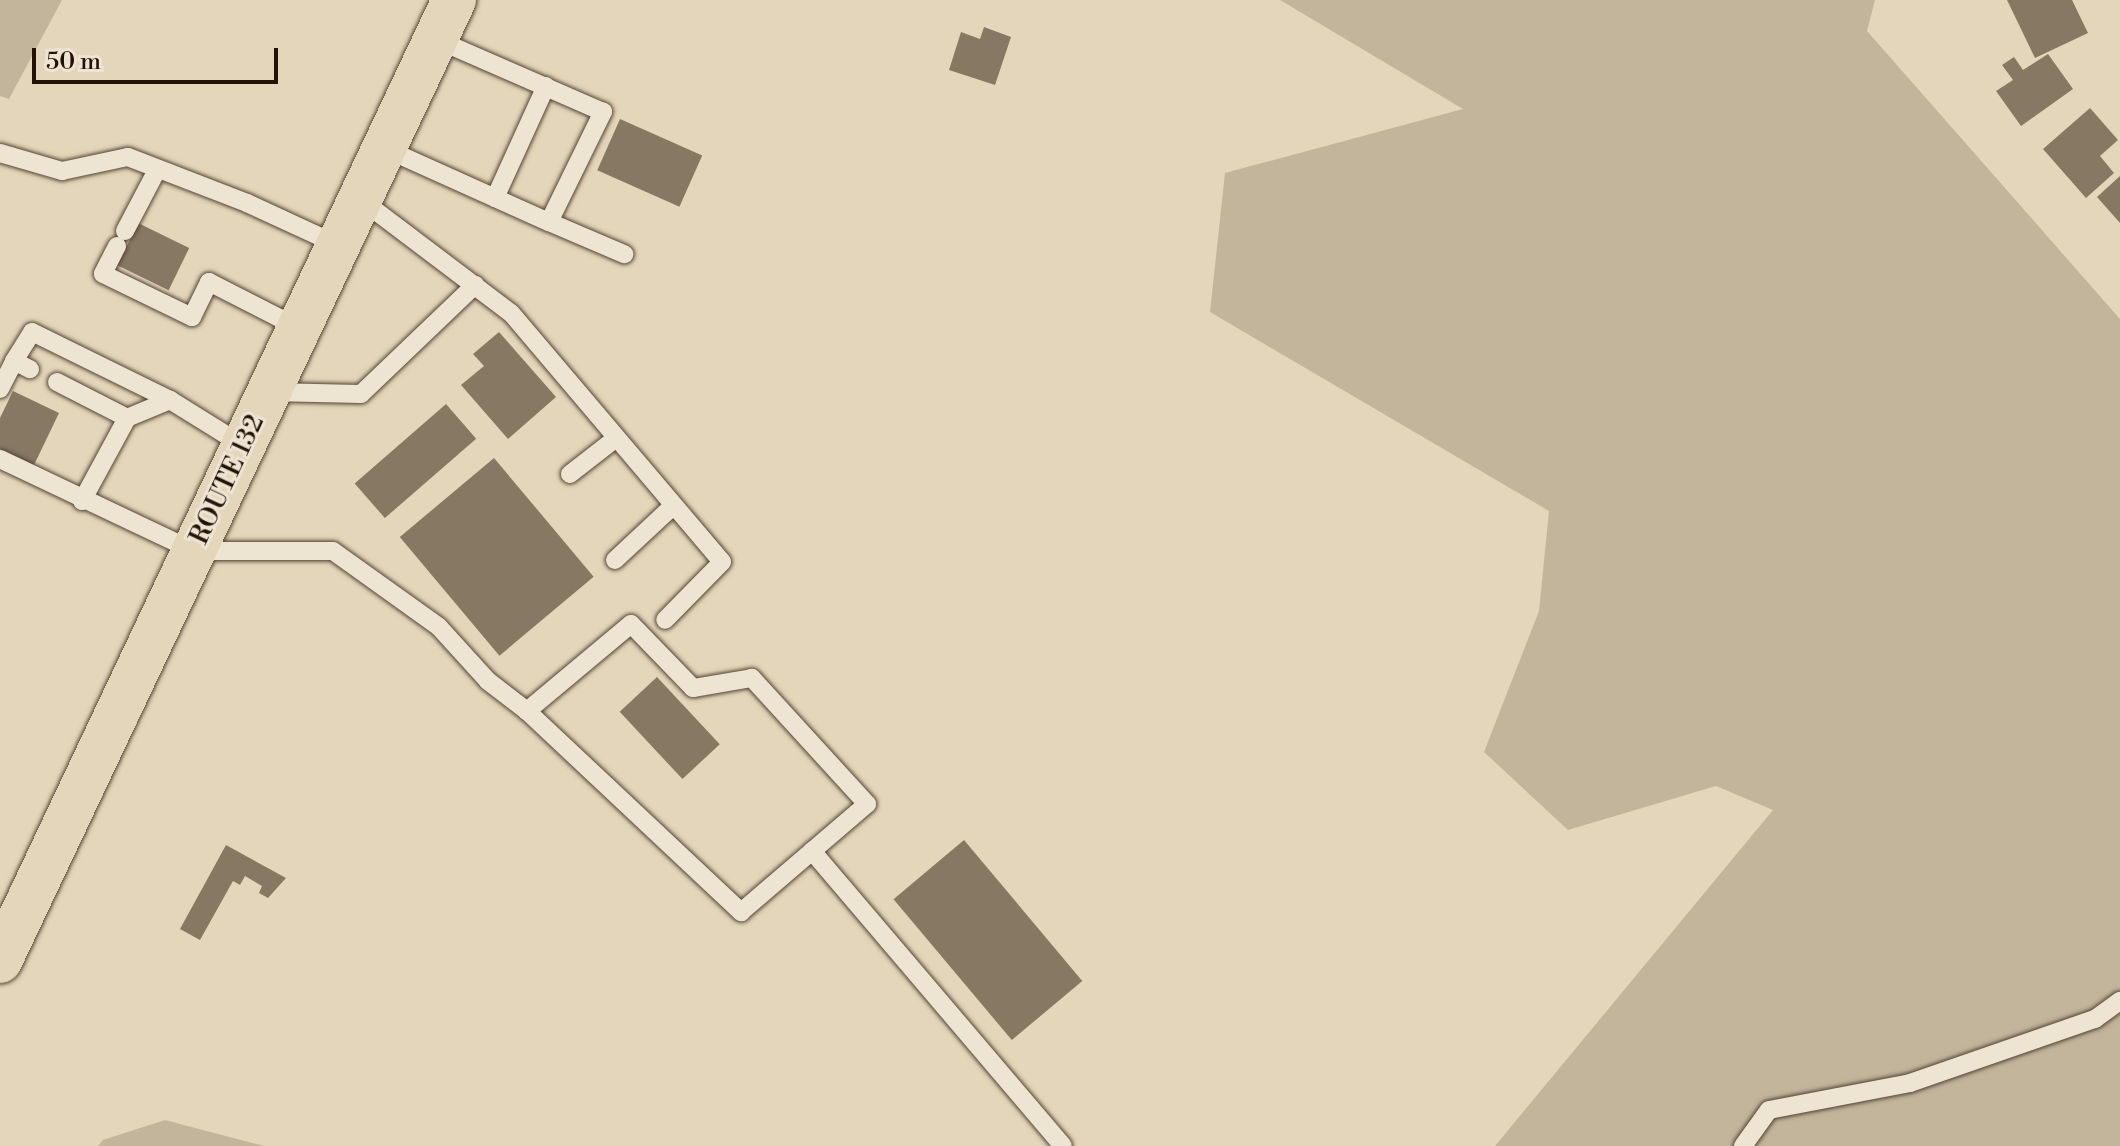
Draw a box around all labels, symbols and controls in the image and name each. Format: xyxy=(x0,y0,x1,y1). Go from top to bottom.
scale bar xyxy=(36,32,282,82)
text: 50 m xyxy=(46,47,101,77)
street label: ROUTE 132 xyxy=(184,410,272,550)

